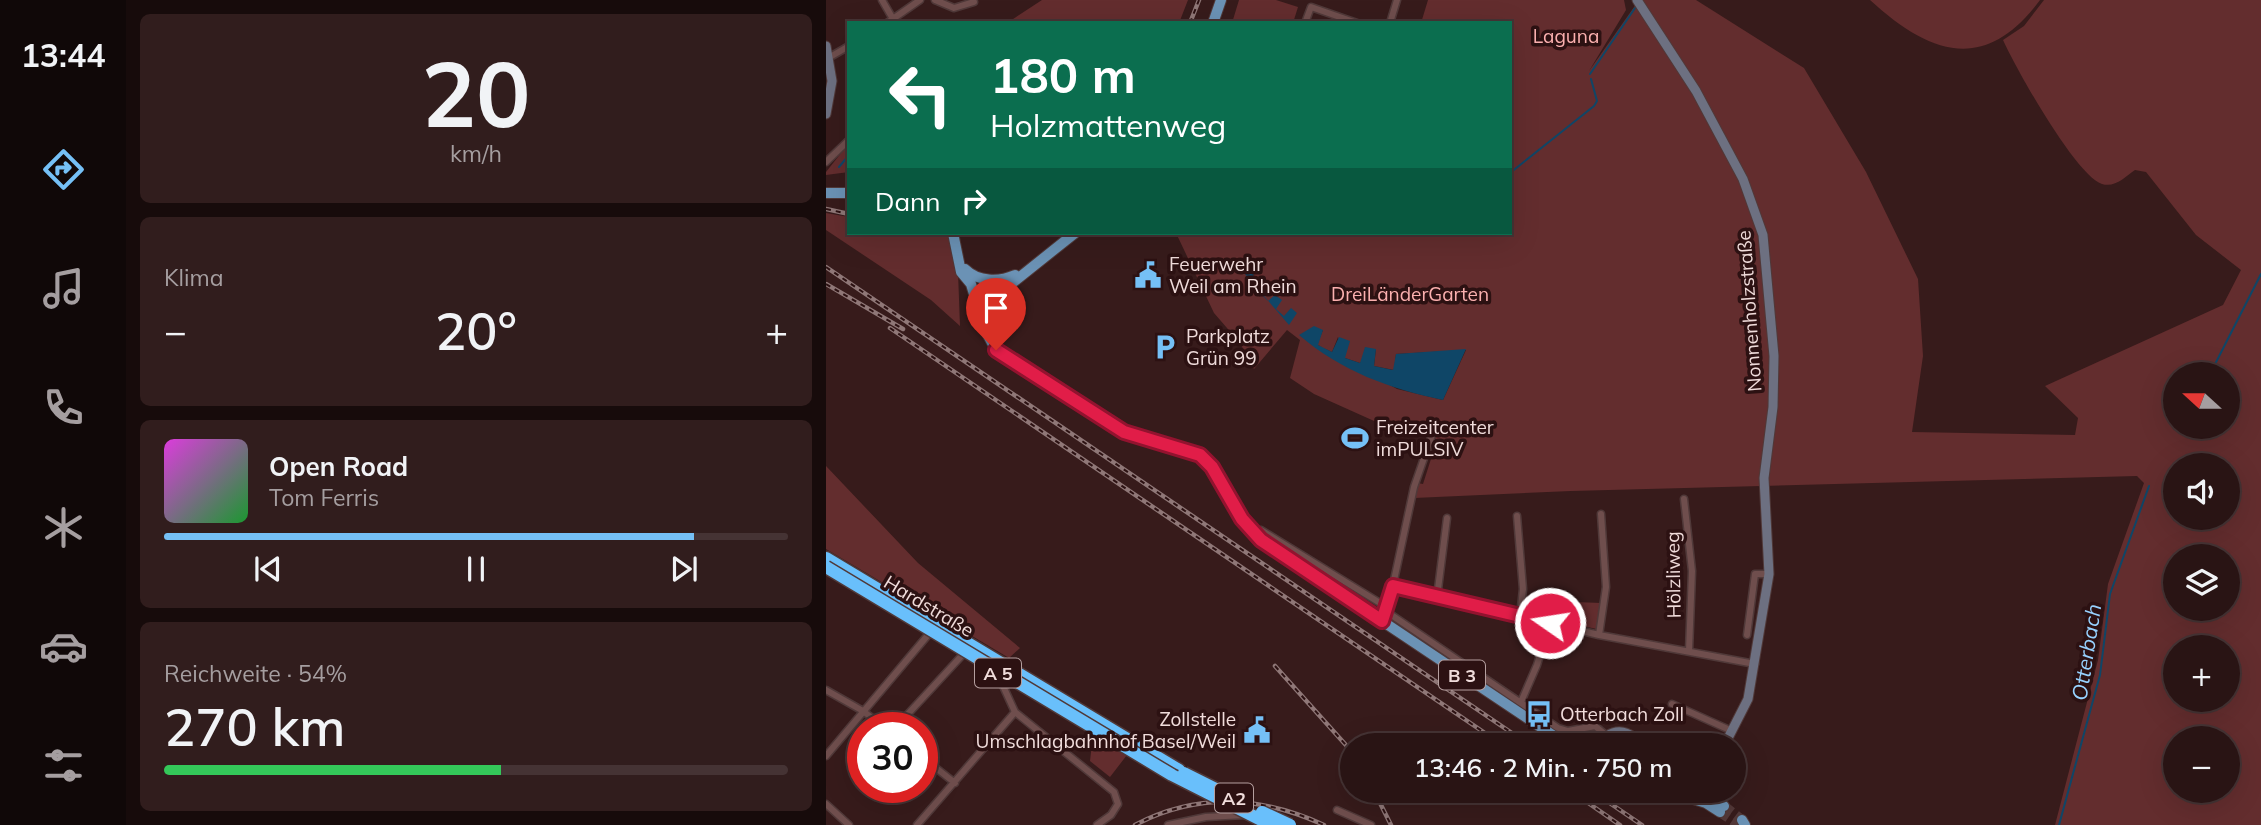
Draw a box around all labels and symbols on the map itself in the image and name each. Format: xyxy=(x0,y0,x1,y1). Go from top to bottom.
park label: Laguna xyxy=(1533,24,1599,48)
street label: Nonnenholzstraße xyxy=(1731,230,1767,392)
place label: Feuerwehr Weil am Rhein xyxy=(1169,252,1297,298)
public building icon: Feuerwehr Weil am Rhein xyxy=(1133,260,1163,290)
pin xyxy=(966,278,1026,350)
park label: DreiLänderGarten xyxy=(1331,282,1489,306)
place label: Parkplatz Grün 99 xyxy=(1186,324,1270,370)
parking icon: Parkplatz Grün 99 xyxy=(1150,332,1180,362)
north arrow xyxy=(2163,362,2240,439)
place label: Freizeitcenter imPULSIV xyxy=(1376,415,1494,461)
sports icon: Freizeitcenter imPULSIV xyxy=(1340,423,1370,453)
street label: Hölzliweg xyxy=(1660,531,1686,619)
street label: Hardstraße xyxy=(880,570,978,642)
position arrow xyxy=(1513,586,1587,660)
water label: Otterbach xyxy=(2066,602,2106,702)
road number: A 5 xyxy=(975,658,1021,688)
road number: B 3 xyxy=(1439,660,1485,690)
bus stop icon: Otterbach Zoll xyxy=(1524,699,1554,729)
place label: Otterbach Zoll xyxy=(1560,702,1684,726)
place label: Zollstelle Umschlagbahnhof Basel/Weil xyxy=(976,707,1236,753)
speed limit sign: 30 xyxy=(847,712,938,803)
public building icon: Zollstelle Umschlagbahnhof Basel/Weil xyxy=(1242,715,1272,745)
road number: A2 xyxy=(1215,784,1253,812)

